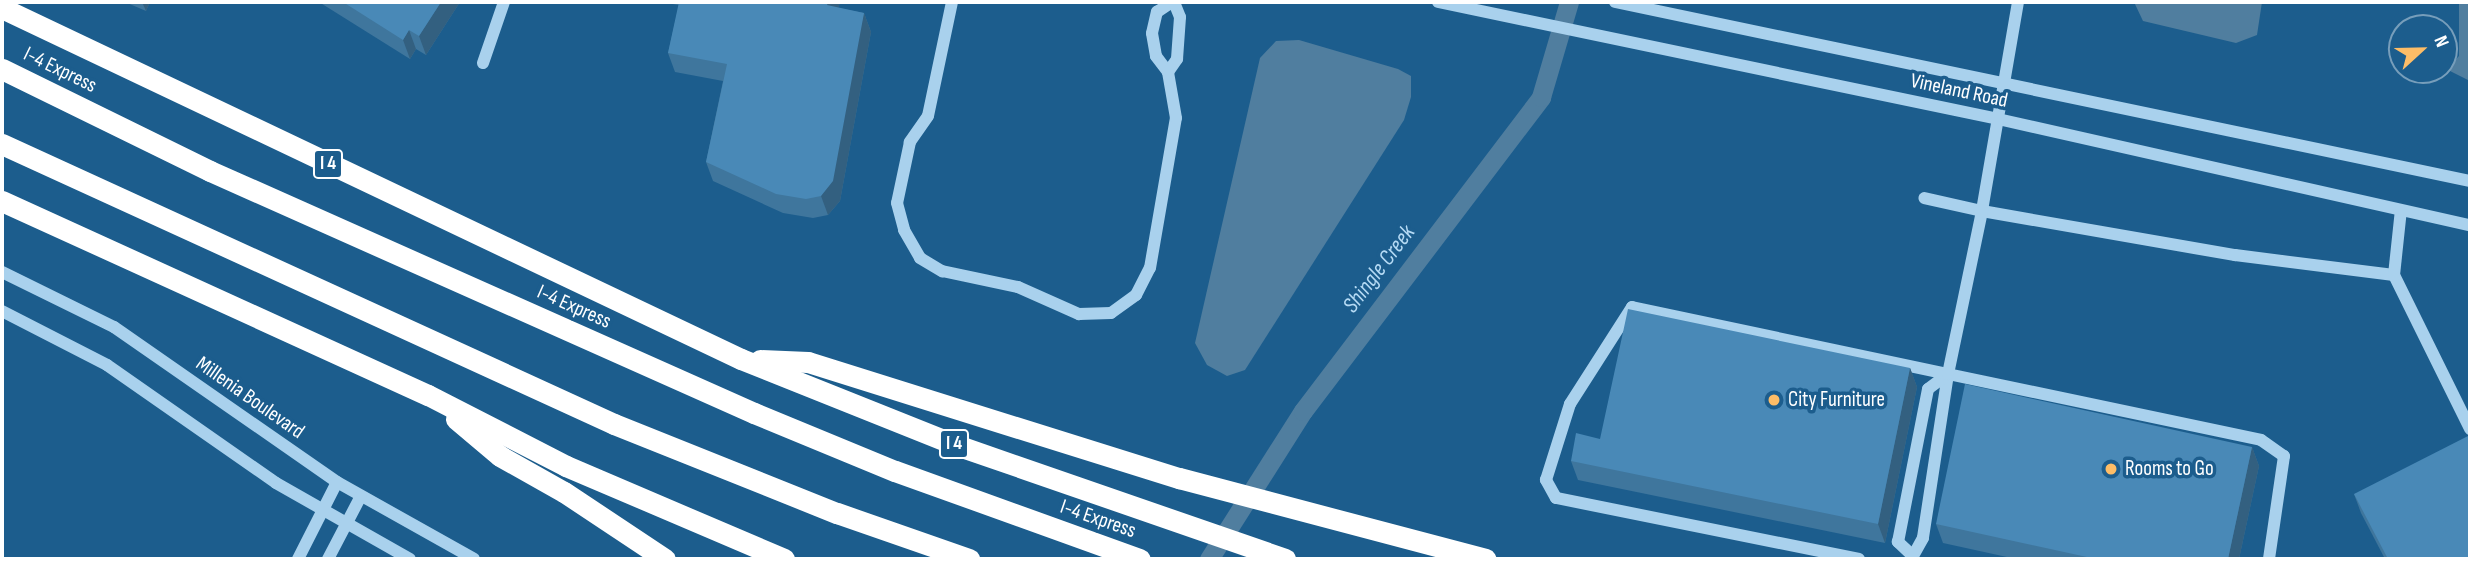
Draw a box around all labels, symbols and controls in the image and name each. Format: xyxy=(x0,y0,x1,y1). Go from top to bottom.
north arrow xyxy=(2388,14,2458,84)
text: N xyxy=(2429,33,2454,51)
street label: I-4 Express xyxy=(19,42,101,98)
street label: Vineland Road xyxy=(1908,68,2010,114)
road number: I 4 xyxy=(312,148,344,180)
water label: Shingle Creek xyxy=(1337,220,1421,318)
street label: I-4 Express xyxy=(533,280,615,334)
street label: Millenia Boulevard xyxy=(191,351,309,445)
place label: City Furniture xyxy=(1788,387,1885,413)
marker: City Furniture xyxy=(1766,392,1782,408)
road number: I 4 xyxy=(938,428,970,460)
place label: Rooms to Go xyxy=(2125,456,2214,482)
marker: Rooms to Go xyxy=(2103,461,2119,477)
street label: I-4 Express xyxy=(1057,494,1139,544)

